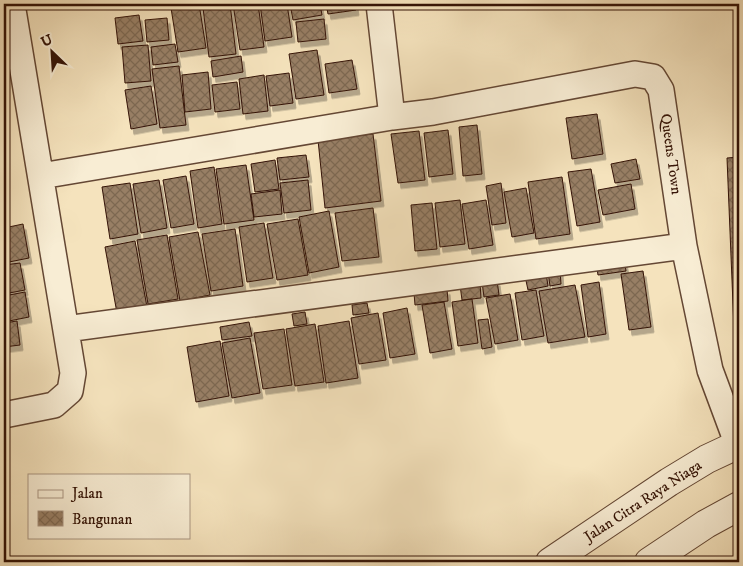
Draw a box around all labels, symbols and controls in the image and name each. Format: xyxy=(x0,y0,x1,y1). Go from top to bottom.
north arrow xyxy=(28,28,78,78)
text: U xyxy=(38,31,56,52)
street label: Queens Town xyxy=(656,112,686,196)
street label: Jalan Citra Raya Niaga xyxy=(579,456,706,547)
legend xyxy=(28,474,190,538)
text: Jalan xyxy=(70,484,103,503)
text: Bangunan xyxy=(72,510,132,529)

